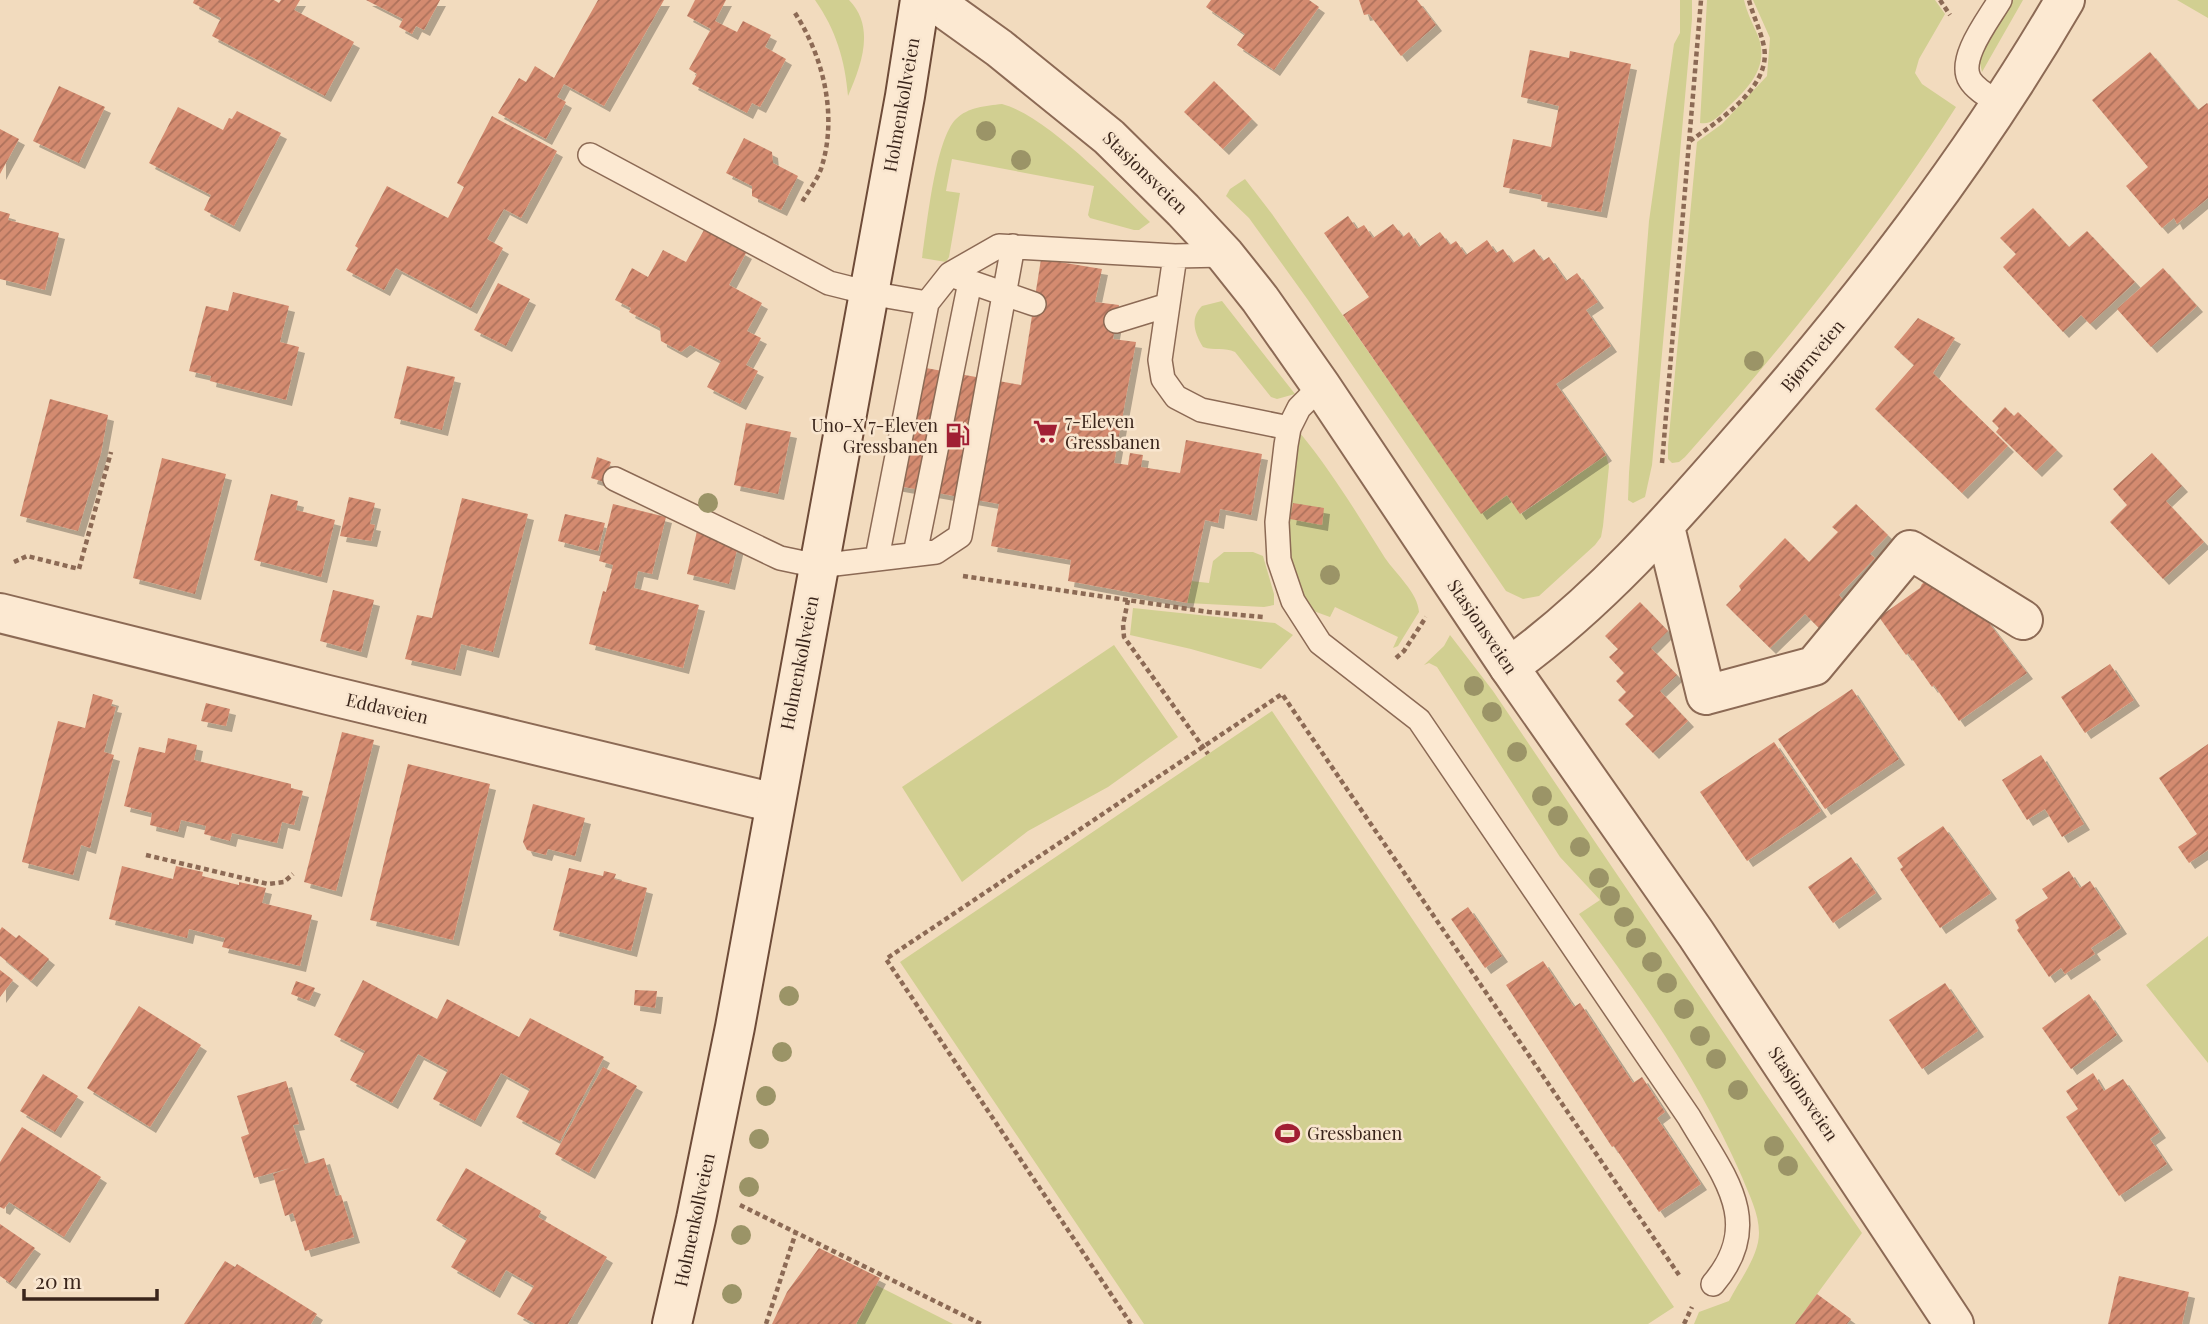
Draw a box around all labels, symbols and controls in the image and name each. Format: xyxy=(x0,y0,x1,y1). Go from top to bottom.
street label: Holmenkollveien xyxy=(877,35,925,174)
street label: Stasjonsveien xyxy=(1098,126,1194,219)
street label: Bjørnveien xyxy=(1775,314,1850,396)
place label: 7-Eleven Gressbanen xyxy=(1065,409,1160,454)
place label: Uno-X 7-Eleven Gressbanen xyxy=(811,413,938,458)
supermarket icon: 7-Eleven Gressbanen xyxy=(1031,418,1059,446)
fuel station icon: Uno-X 7-Eleven Gressbanen xyxy=(944,422,972,450)
street label: Stasjonsveien xyxy=(1442,574,1524,679)
street label: Holmenkollveien xyxy=(774,593,824,732)
street label: Eddaveien xyxy=(344,687,431,729)
street label: Stasjonsveien xyxy=(1763,1041,1845,1146)
sports icon: Gressbanen xyxy=(1273,1120,1301,1148)
place label: Gressbanen xyxy=(1307,1121,1402,1145)
street label: Holmenkollveien xyxy=(668,1150,720,1289)
scale bar xyxy=(24,1258,158,1302)
text: 20 m xyxy=(35,1266,82,1294)

